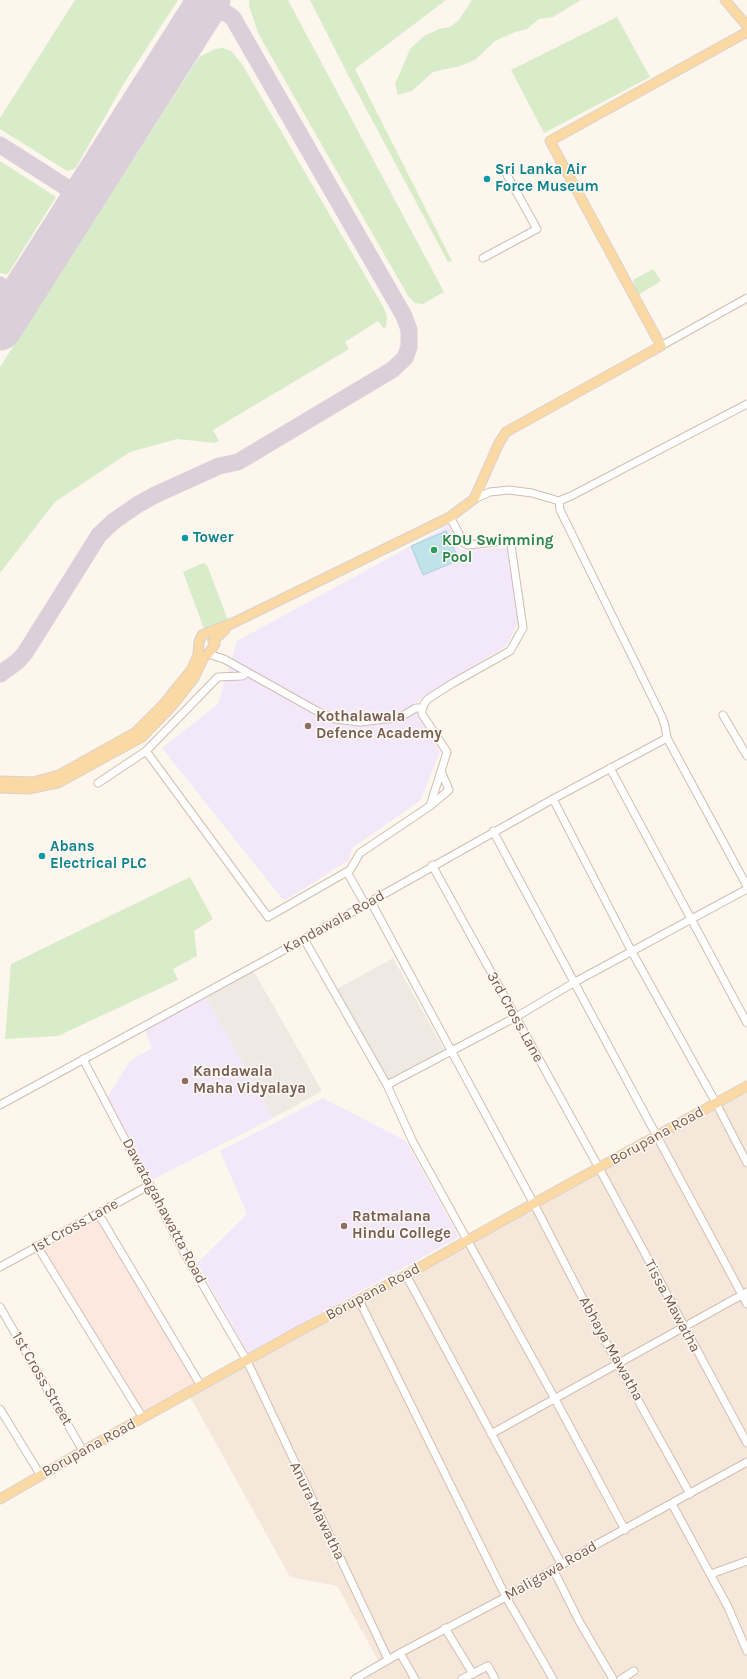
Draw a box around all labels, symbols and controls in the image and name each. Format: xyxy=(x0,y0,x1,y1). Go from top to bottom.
place label: Sri Lanka Air Force Museum xyxy=(495,161,599,196)
marker: Sri Lanka Air Force Museum xyxy=(482,174,492,184)
place label: Tower xyxy=(193,529,233,547)
place label: KDU Swimming Pool xyxy=(442,532,554,567)
marker: Tower xyxy=(180,533,190,543)
marker: KDU Swimming Pool xyxy=(429,545,439,555)
place label: Kothalawala Defence Academy xyxy=(316,708,442,743)
marker: Kothalawala Defence Academy xyxy=(303,721,313,731)
place label: Abans Electrical PLC xyxy=(50,838,147,873)
marker: Abans Electrical PLC xyxy=(37,851,47,861)
street label: Kandawala Road xyxy=(280,887,388,957)
street label: 3rd Cross Lane xyxy=(483,969,547,1065)
place label: Kandawala Maha Vidyalaya xyxy=(193,1063,306,1098)
marker: Kandawala Maha Vidyalaya xyxy=(180,1076,190,1086)
street label: Borupana Road xyxy=(607,1103,707,1169)
street label: Dawatagahawatta Road xyxy=(118,1135,210,1287)
street label: 1st Cross Lane xyxy=(29,1195,121,1257)
place label: Ratmalana Hindu College xyxy=(352,1208,451,1243)
marker: Ratmalana Hindu College xyxy=(339,1221,349,1231)
street label: Tissa Mawatha xyxy=(640,1256,704,1356)
street label: Borupana Road xyxy=(323,1260,423,1324)
street label: Abhaya Mawatha xyxy=(575,1294,647,1404)
street label: 1st Cross Street xyxy=(8,1329,76,1429)
street label: Borupana Road xyxy=(39,1415,139,1481)
street label: Anura Mawatha xyxy=(285,1459,349,1563)
street label: Maligawa Road xyxy=(502,1537,600,1605)

